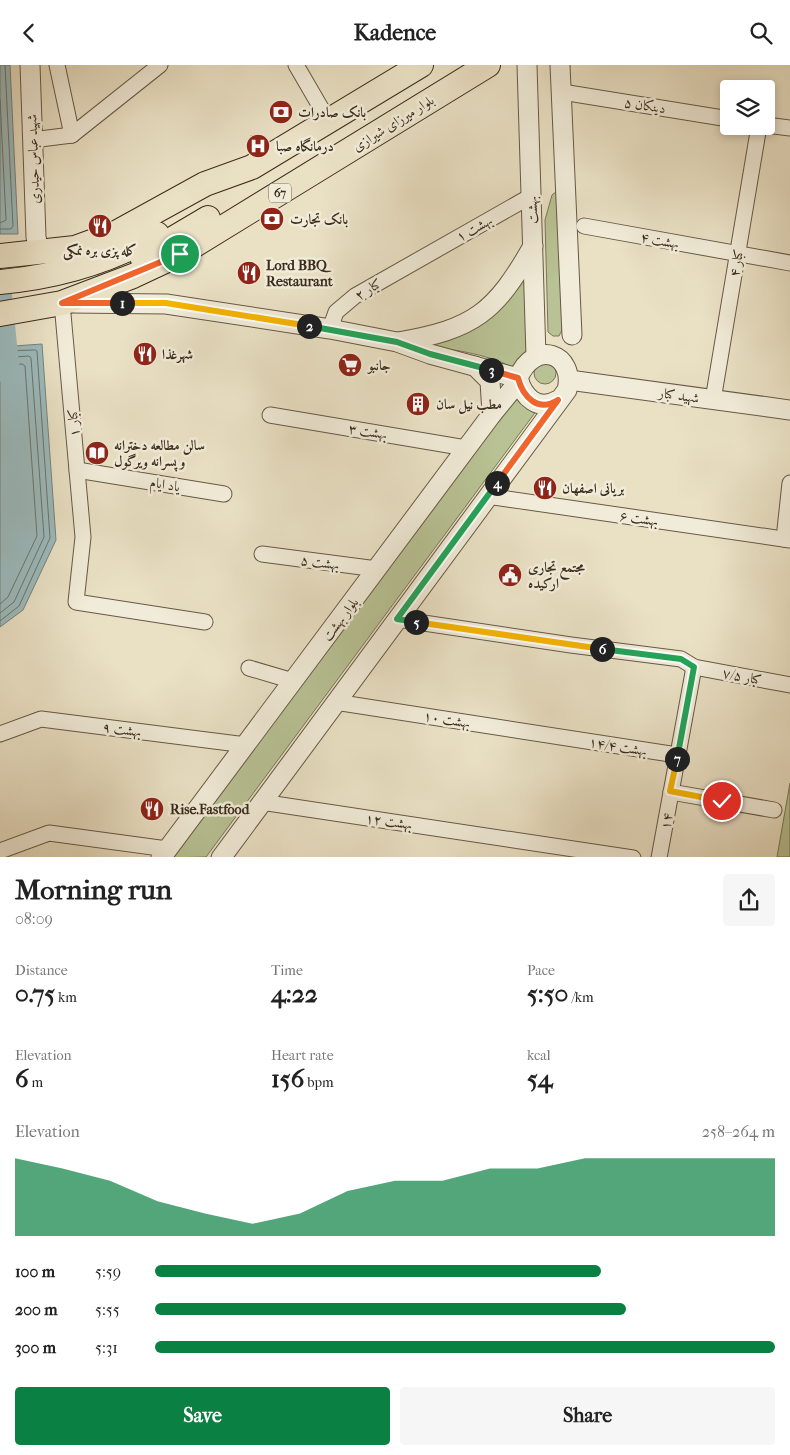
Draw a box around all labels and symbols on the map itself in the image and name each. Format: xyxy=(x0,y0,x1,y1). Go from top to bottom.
street label: بلوار میرزای شیرازی xyxy=(349,91,437,155)
street label: ۵ دینکان xyxy=(623,94,667,117)
bank icon: بانک صادرات xyxy=(268,99,294,125)
place label: بانک صادرات xyxy=(298,104,367,121)
street label: شهید عباس حیدری xyxy=(23,114,45,204)
hospital icon: درمانگاه صبا xyxy=(245,133,271,159)
place label: درمانگاه صبا xyxy=(276,137,334,155)
road number: 67 xyxy=(269,184,291,203)
street label: بهشت xyxy=(524,196,542,224)
bank icon: بانک تجارت xyxy=(259,206,285,232)
place label: بانک تجارت xyxy=(290,211,348,228)
street label: ۱ بهشت xyxy=(453,212,496,246)
restaurant icon: کله پزی بره نمکی xyxy=(87,213,113,239)
street label: ۴ بهشت xyxy=(639,229,681,253)
pin xyxy=(159,233,201,275)
place label: کله پزی بره نمکی xyxy=(63,242,137,261)
street label: ۴ کبار xyxy=(726,248,747,278)
place label: Lord BBQ Restaurant xyxy=(266,257,334,290)
restaurant icon: Lord BBQ Restaurant xyxy=(236,260,262,286)
street label: ۲ کبار xyxy=(352,275,385,304)
pin: 1 xyxy=(110,291,134,315)
pin: 2 xyxy=(296,313,322,339)
restaurant icon: شهرغذا xyxy=(132,341,158,367)
place label: شهرغذا xyxy=(162,346,193,364)
supermarket icon: جانبو xyxy=(337,352,363,378)
place label: جانبو xyxy=(366,357,391,374)
pin: 3 xyxy=(478,357,504,383)
street label: شهید کبار xyxy=(655,384,701,408)
building icon: مطب نیل سان xyxy=(405,391,431,417)
place label: مطب نیل سان xyxy=(436,396,502,414)
street label: ۱ کبار xyxy=(64,408,83,438)
street label: ۳ بهشت xyxy=(347,420,388,444)
place label: سالن مطالعه دخترانه و پسرانه ویرگول xyxy=(114,437,205,472)
library icon: سالن مطالعه دخترانه و پسرانه ویرگول xyxy=(84,440,110,466)
pin: 4 xyxy=(484,471,510,495)
street label: یاد ایام xyxy=(148,474,183,499)
restaurant icon: بریانی اصفهان xyxy=(532,475,558,501)
place label: بریانی اصفهان xyxy=(562,480,625,497)
street label: ۶ بهشت xyxy=(618,507,659,531)
street label: ۵ بهشت xyxy=(299,552,340,574)
place label: مجتمع تجاری ارکیده xyxy=(528,559,585,592)
public building icon: مجتمع تجاری ارکیده xyxy=(497,562,523,588)
street label: بلوار بهشت xyxy=(319,594,363,645)
pin: 5 xyxy=(404,609,428,635)
pin: 6 xyxy=(590,637,614,661)
street label: ۷/۵ کبار xyxy=(721,664,763,689)
street label: ۱۰ بهشت xyxy=(422,707,472,733)
street label: ۹ بهشت xyxy=(101,719,142,741)
street label: ۱۴/۴ بهشت xyxy=(587,734,648,760)
pin: 7 xyxy=(664,747,690,771)
pin xyxy=(701,780,743,822)
restaurant icon: Rise.Fastfood xyxy=(139,796,165,822)
place label: Rise.Fastfood xyxy=(170,801,251,818)
street label: ۱۲ بهشت xyxy=(364,810,413,834)
street label: ۱۴ xyxy=(657,812,676,831)

